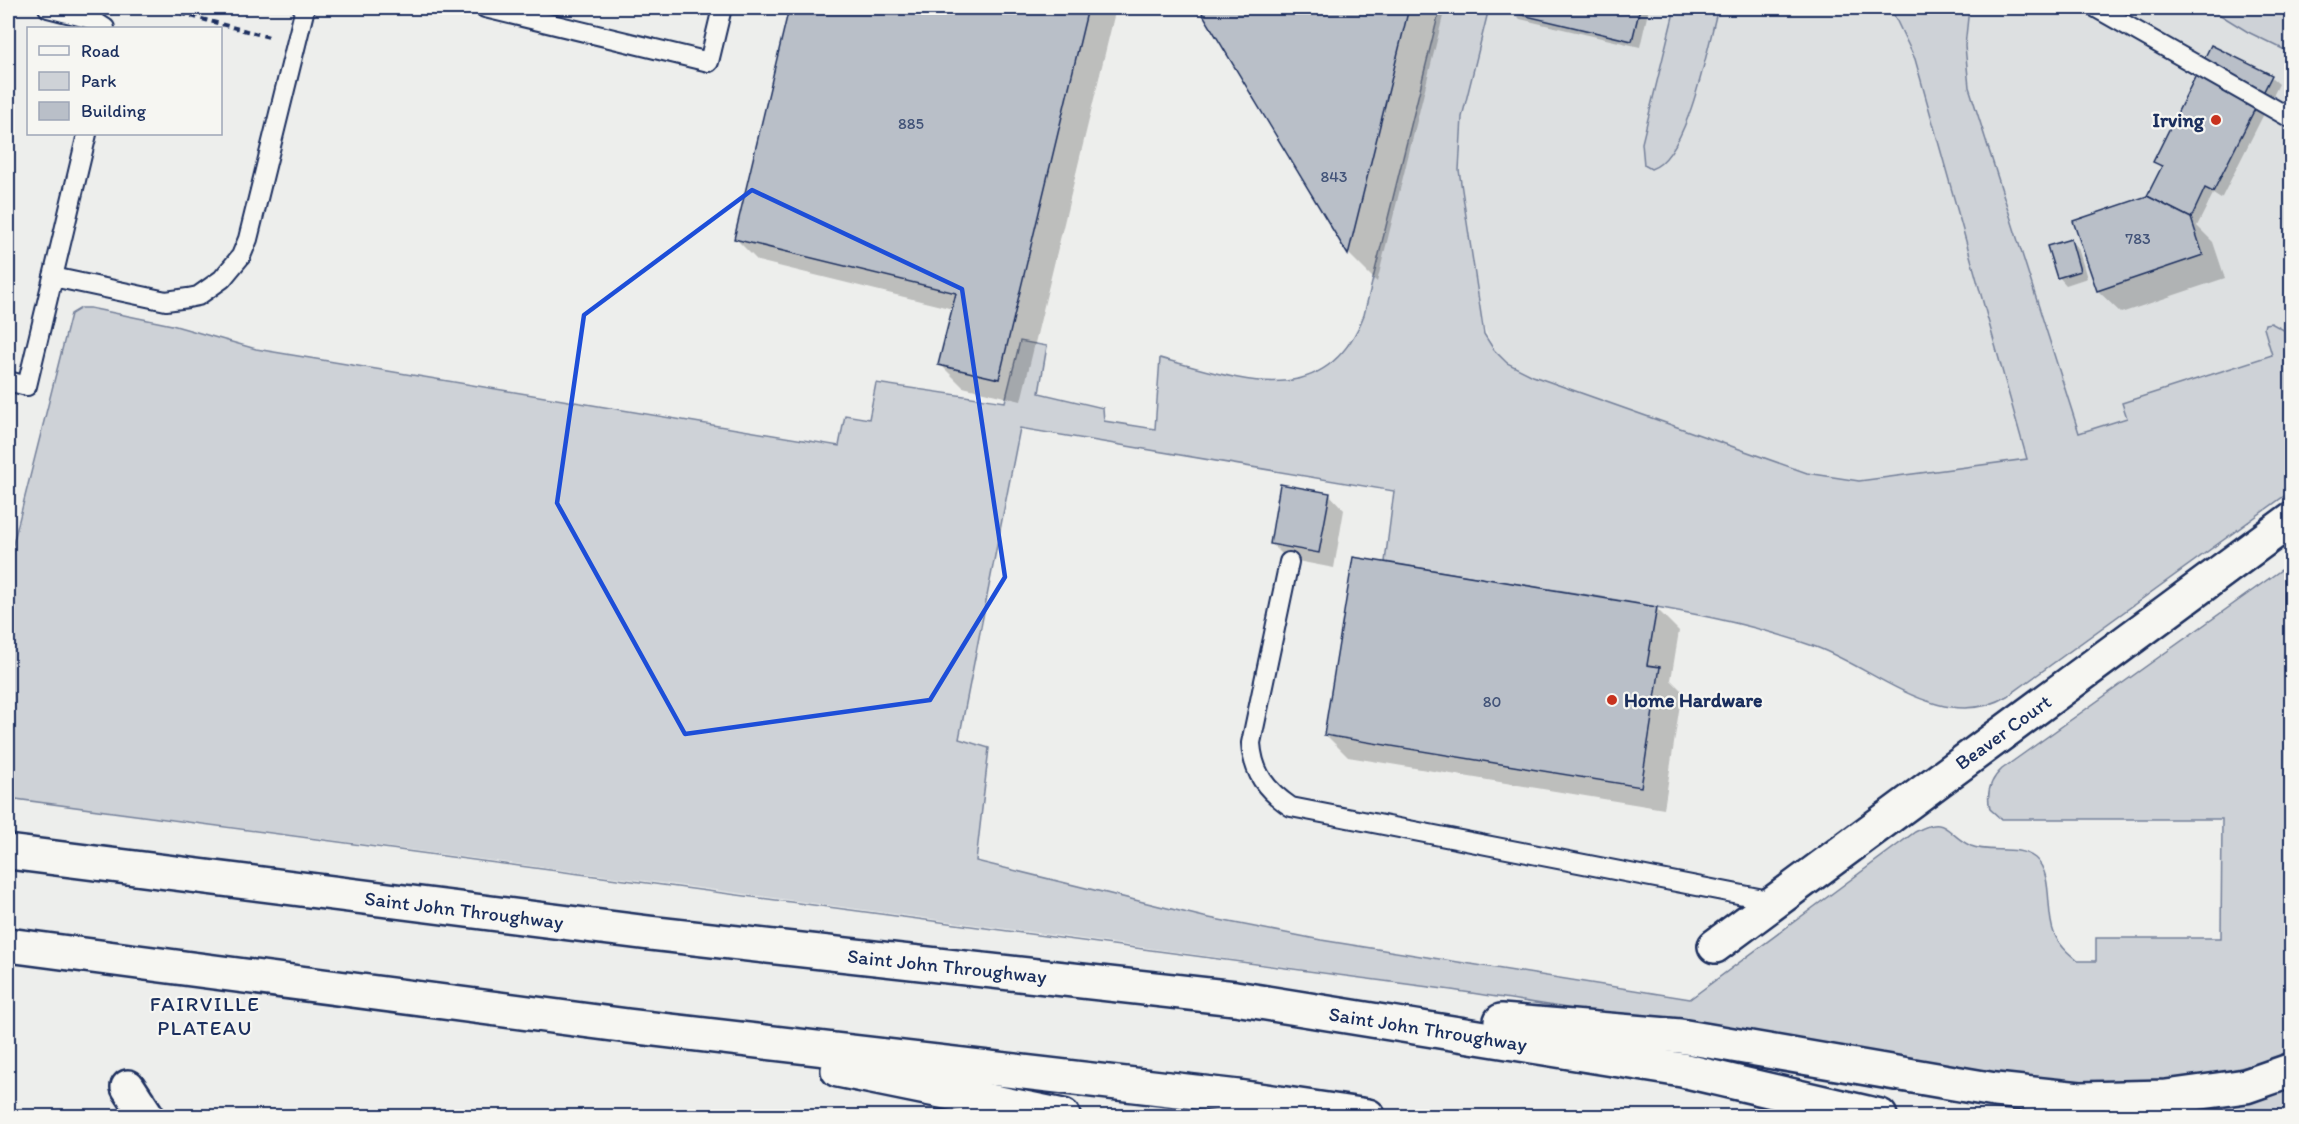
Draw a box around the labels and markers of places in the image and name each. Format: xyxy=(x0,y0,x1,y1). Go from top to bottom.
place label: Irving xyxy=(2153,108,2205,133)
marker: Irving xyxy=(2209,113,2223,127)
place label: Home Hardware xyxy=(1624,688,1763,712)
marker: Home Hardware xyxy=(1605,693,1619,707)

